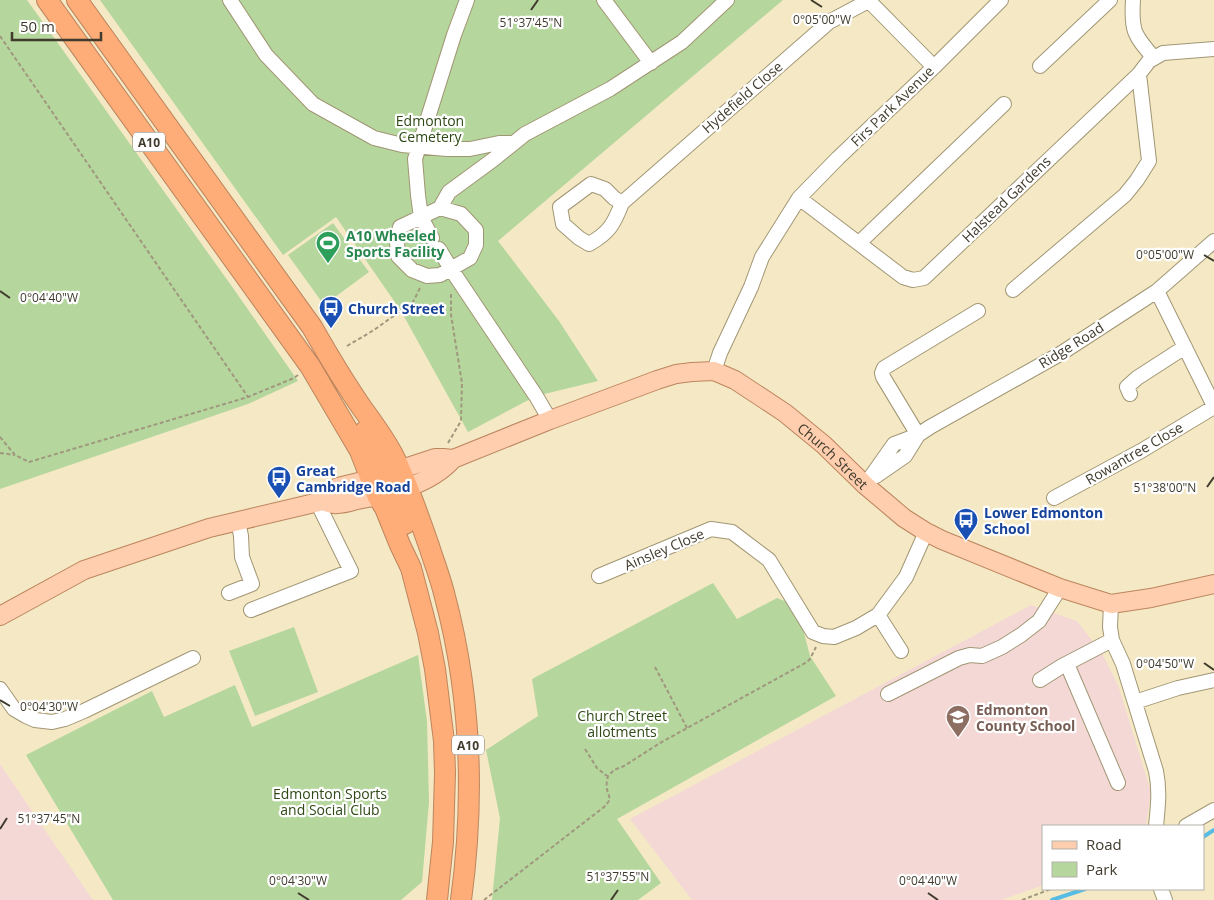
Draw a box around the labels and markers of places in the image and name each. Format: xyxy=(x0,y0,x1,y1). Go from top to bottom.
place label: A10 Wheeled Sports Facility xyxy=(346,226,445,261)
sports icon: A10 Wheeled Sports Facility xyxy=(315,230,341,264)
bus stop icon: Church Street xyxy=(318,295,344,329)
place label: Church Street xyxy=(348,299,444,318)
place label: Great Cambridge Road xyxy=(296,461,411,496)
bus stop icon: Great Cambridge Road xyxy=(266,465,292,499)
place label: Lower Edmonton School xyxy=(984,503,1103,538)
bus stop icon: Lower Edmonton School xyxy=(953,507,979,541)
place label: Edmonton County School xyxy=(976,700,1075,735)
school or university icon: Edmonton County School xyxy=(945,704,971,738)

